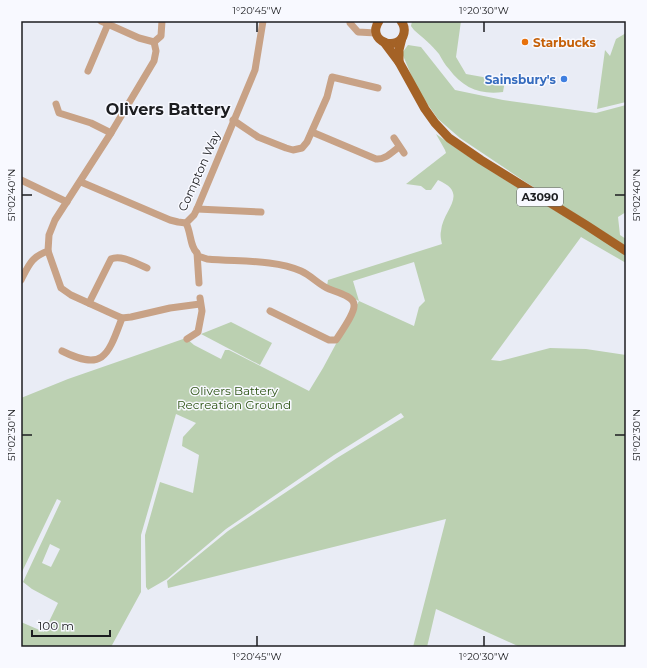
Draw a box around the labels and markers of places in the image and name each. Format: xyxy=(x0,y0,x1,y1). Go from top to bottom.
place label: Starbucks xyxy=(533,35,596,50)
marker: Starbucks xyxy=(520,37,530,47)
place label: Sainsbury's xyxy=(485,72,557,87)
marker: Sainsbury's xyxy=(559,74,569,84)

